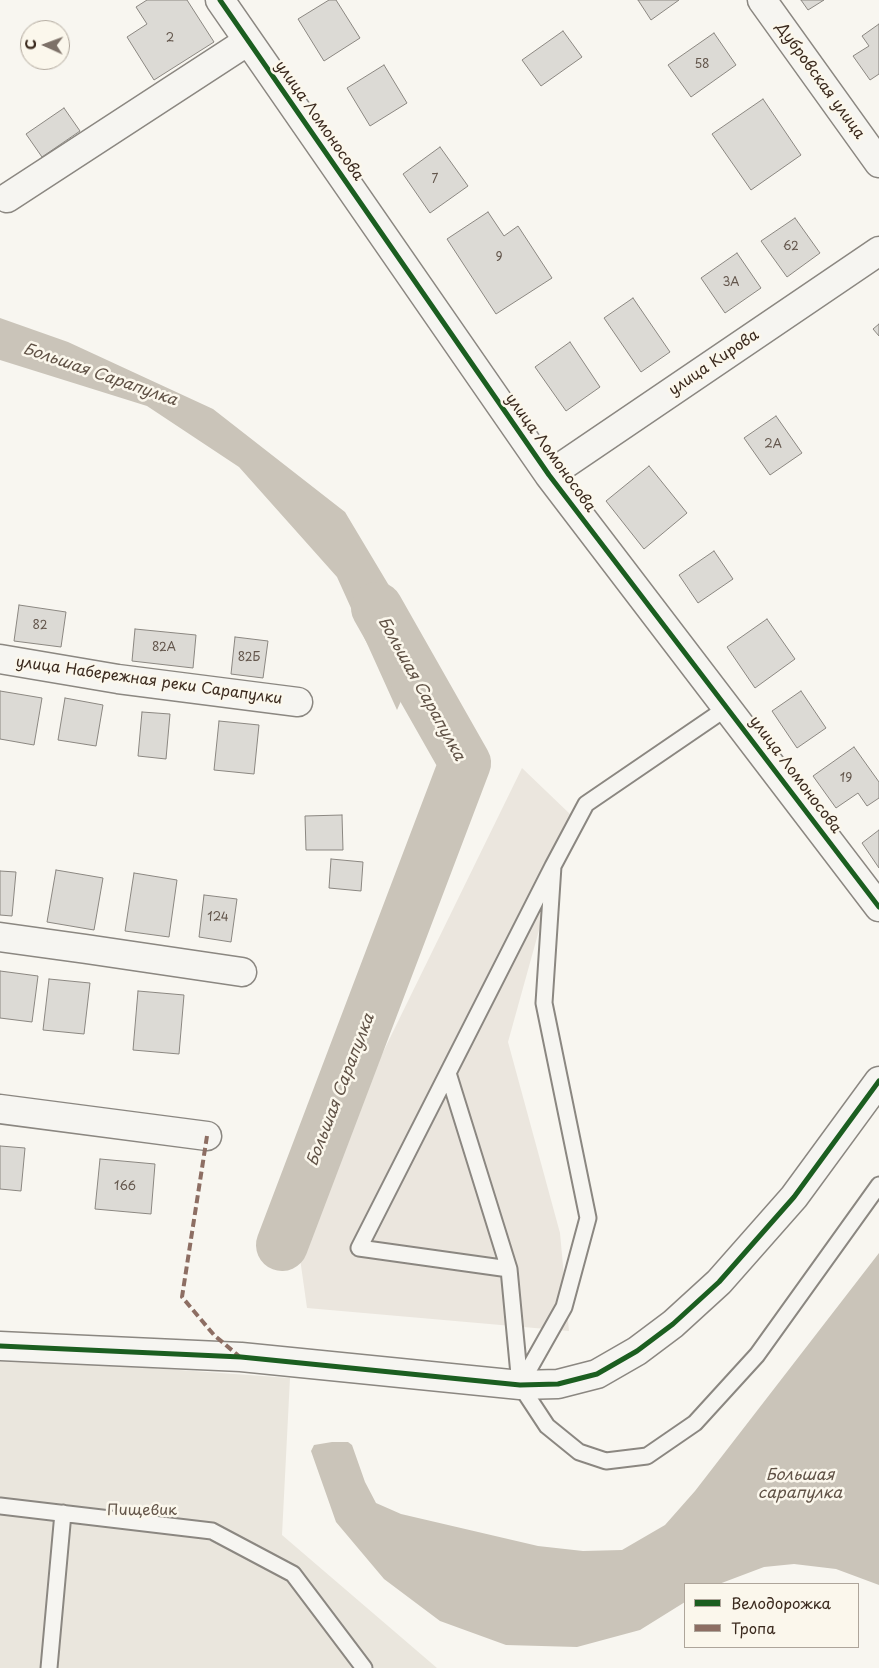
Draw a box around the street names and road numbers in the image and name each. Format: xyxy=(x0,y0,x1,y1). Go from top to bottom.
street label: Дубровская улица xyxy=(772,19,868,143)
street label: улица Ломоносова xyxy=(271,58,367,184)
street label: улица Кирова xyxy=(666,326,762,400)
street label: улица Ломоносова xyxy=(501,390,599,516)
street label: улица Набережная реки Сарапулки xyxy=(15,653,283,709)
street label: улица Ломоносова xyxy=(745,713,845,837)

